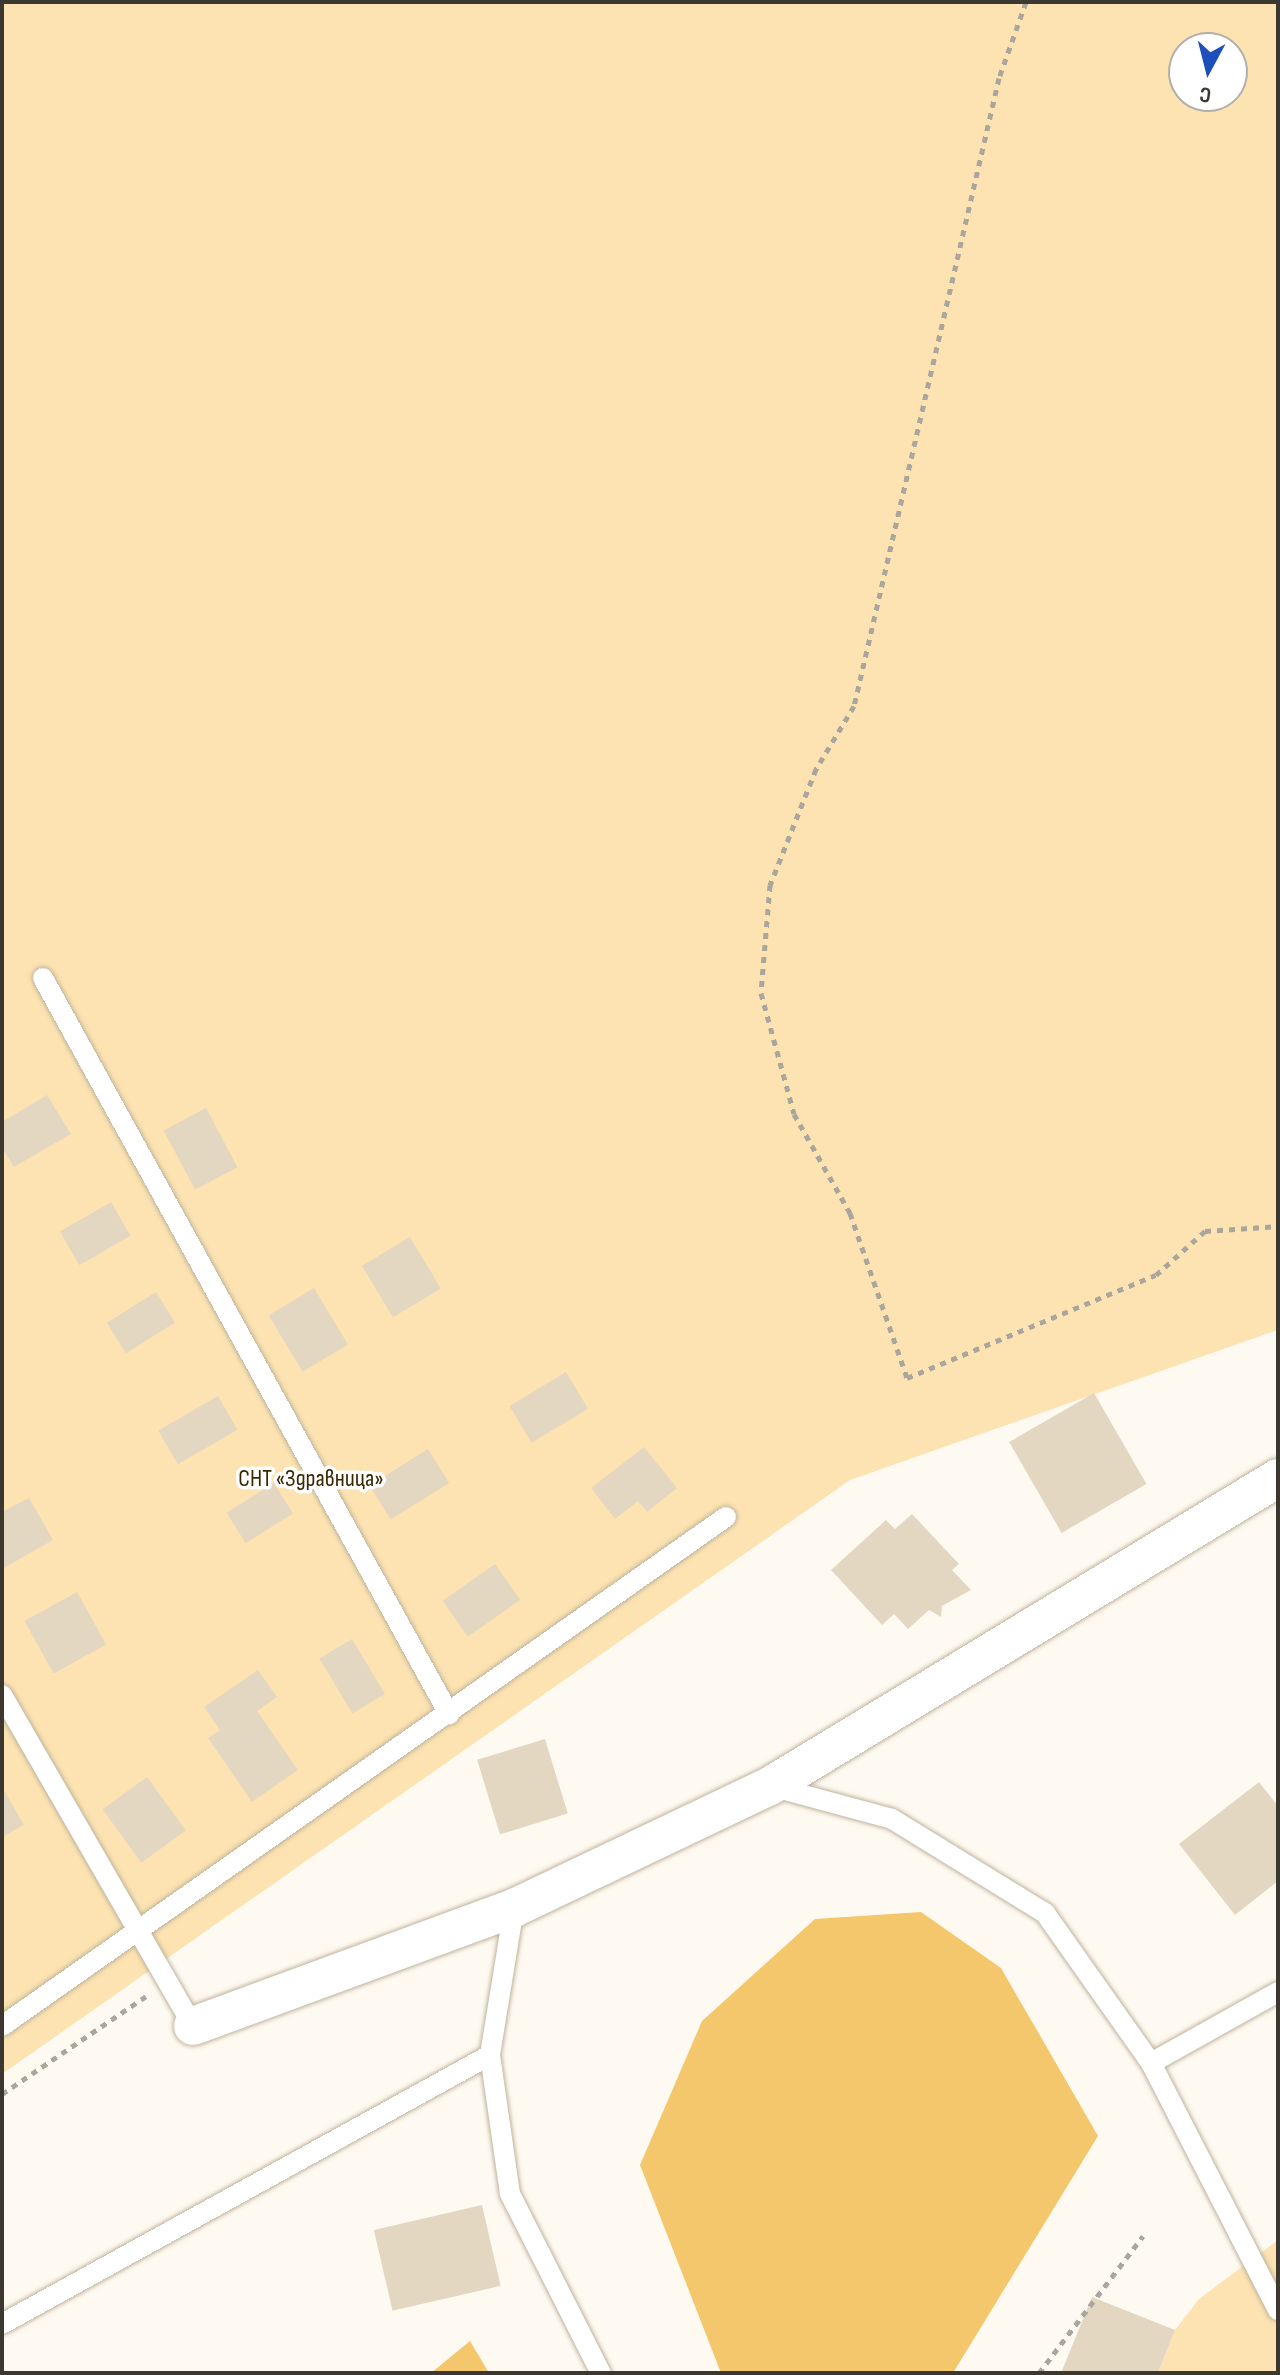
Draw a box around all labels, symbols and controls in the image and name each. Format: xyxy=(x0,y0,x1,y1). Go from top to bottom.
north arrow xyxy=(1168,32,1248,112)
text: С xyxy=(1198,80,1213,108)
park label: СНТ «Здравница» xyxy=(238,1465,384,1493)

